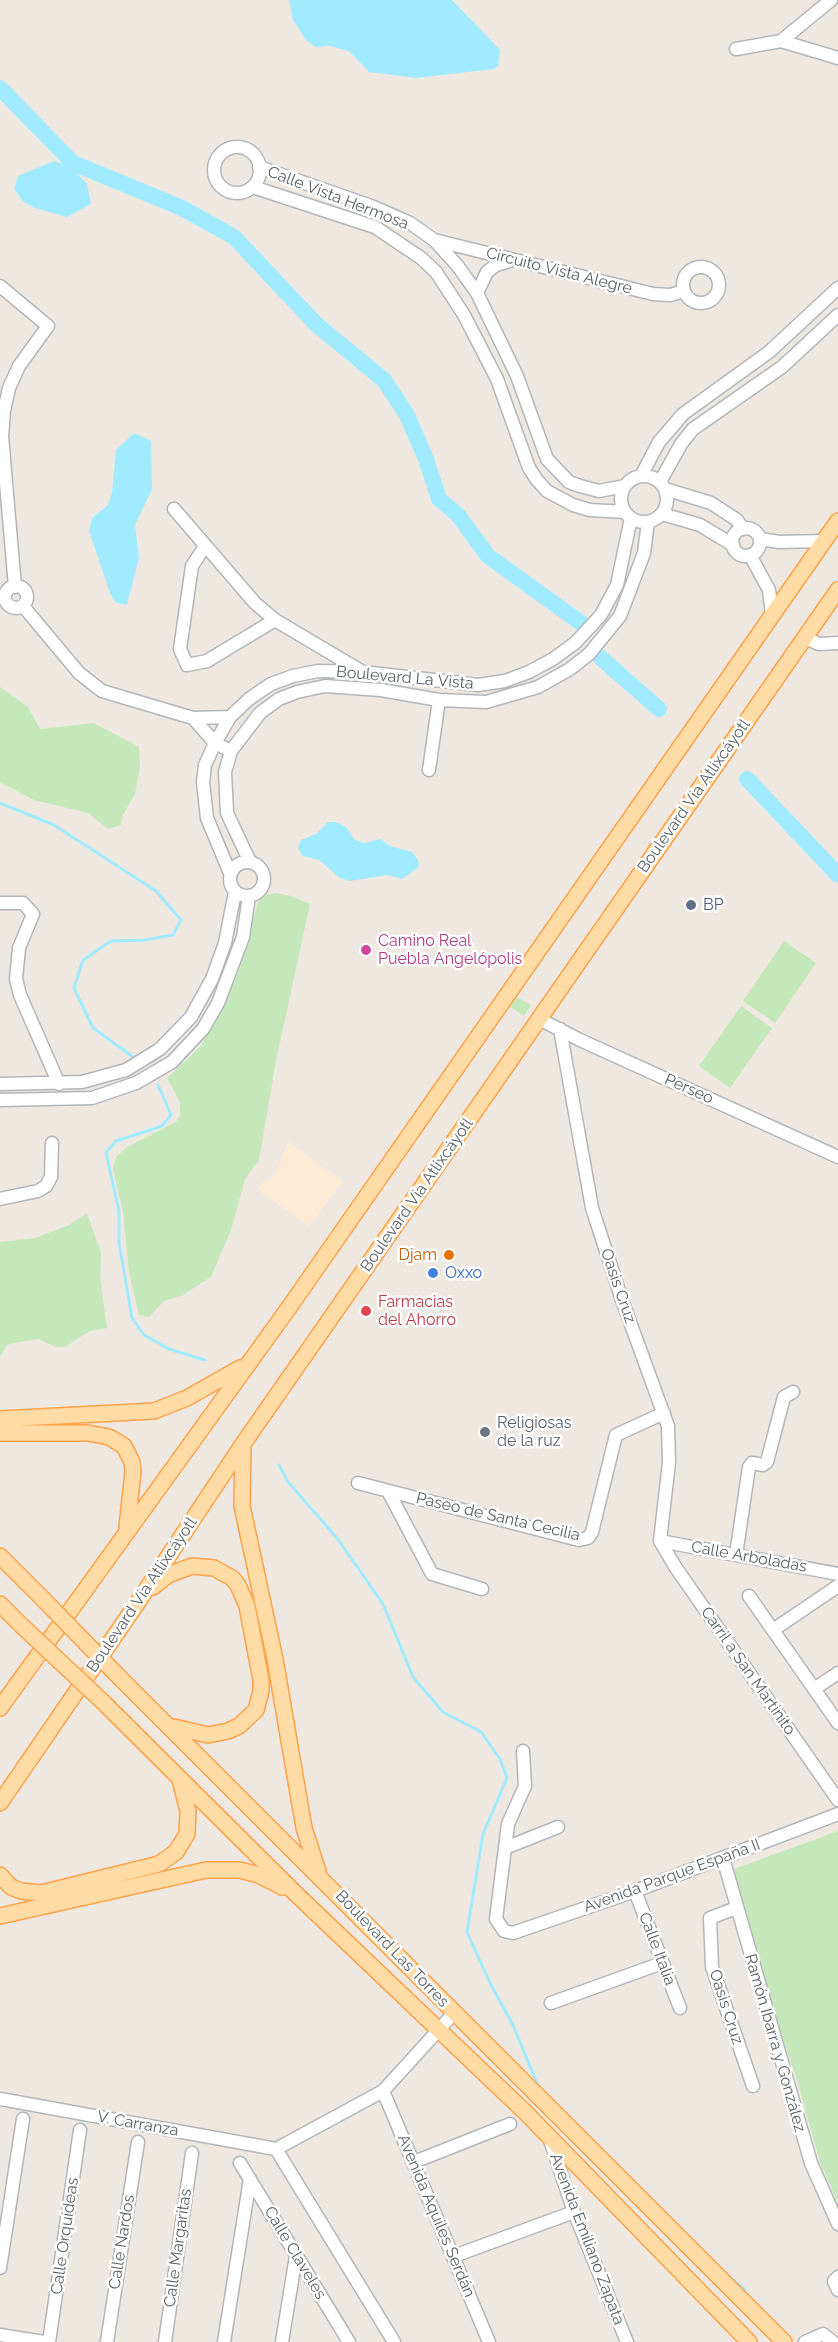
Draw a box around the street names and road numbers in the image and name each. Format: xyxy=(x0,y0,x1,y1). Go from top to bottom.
street label: Calle Vista Hermosa xyxy=(265,162,411,234)
street label: Circuito Vista Alegre xyxy=(484,244,634,298)
street label: Boulevard La Vista xyxy=(335,662,475,694)
street label: Boulevard Vía Atlixcáyotl xyxy=(634,716,754,876)
street label: Perseo xyxy=(662,1070,716,1108)
street label: Boulevard Vía Atlixcáyotl xyxy=(357,1115,477,1275)
street label: Oasis Cruz xyxy=(596,1246,640,1326)
street label: Paseo de Santa Cecilia xyxy=(414,1489,582,1545)
street label: Boulevard Vía Atlixcáyotl xyxy=(83,1514,201,1676)
street label: Calle Arboladas xyxy=(690,1537,808,1577)
street label: Carril a San Martinito xyxy=(696,1603,800,1739)
street label: Avenida Parque España II xyxy=(581,1835,763,1917)
street label: Boulevard Las Torres xyxy=(331,1887,453,2011)
street label: Calle Italia xyxy=(634,1910,680,1988)
street label: Ramón Ibarra y González xyxy=(740,1952,810,2134)
street label: Oasis Cruz xyxy=(705,1967,747,2047)
street label: V. Carranza xyxy=(96,2107,180,2141)
street label: Avenida Aquiles Serdán xyxy=(393,2132,479,2300)
street label: Avenida Emiliano Zapata xyxy=(545,2151,629,2327)
street label: Calle Orquídeas xyxy=(47,2176,83,2296)
street label: Calle Margaritas xyxy=(160,2188,196,2308)
street label: Calle Nardos xyxy=(105,2193,139,2291)
street label: Calle Claveles xyxy=(260,2203,330,2303)

